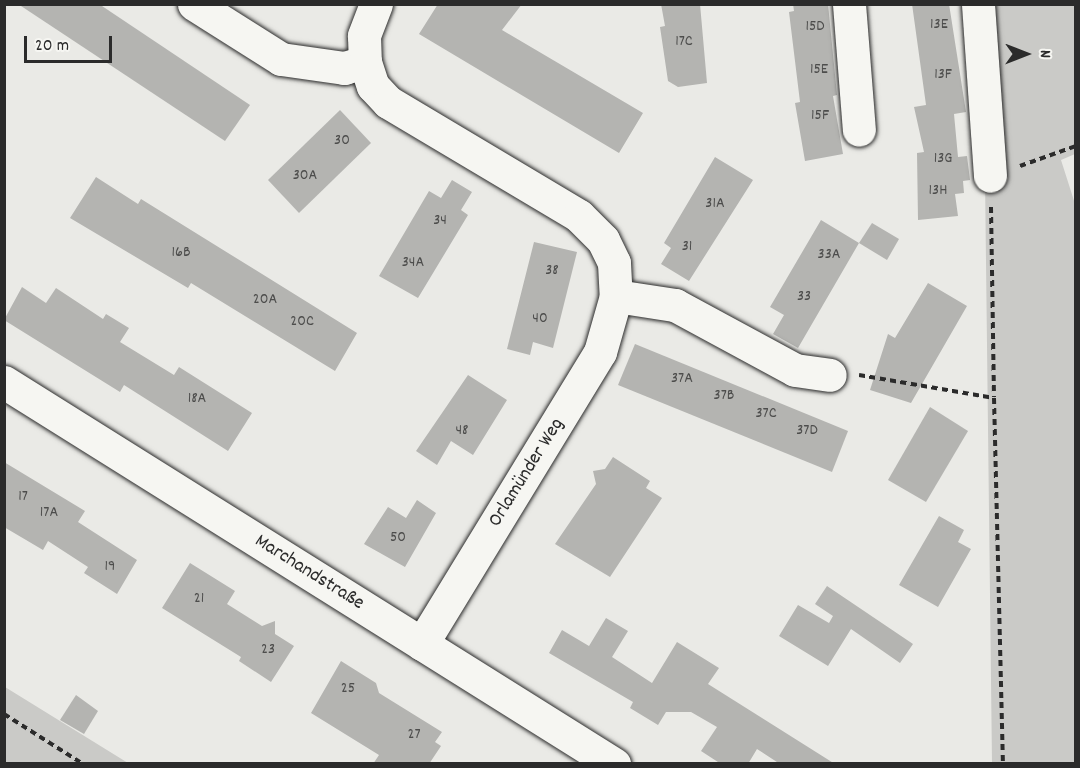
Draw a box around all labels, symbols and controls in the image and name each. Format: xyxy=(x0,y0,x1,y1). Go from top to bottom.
house number: 13E xyxy=(930,15,948,35)
house number: 15D xyxy=(805,17,825,37)
scale bar xyxy=(27,24,116,62)
north arrow xyxy=(996,24,1056,84)
house number: 17C xyxy=(675,32,693,52)
text: 20 m xyxy=(35,34,69,59)
text: N xyxy=(1033,50,1056,58)
house number: 15E xyxy=(810,60,828,80)
house number: 13F xyxy=(934,65,952,85)
house number: 15F xyxy=(811,106,829,126)
house number: 30 xyxy=(334,131,350,151)
house number: 13G xyxy=(934,149,952,169)
house number: 30A xyxy=(293,166,317,186)
house number: 13H xyxy=(929,181,947,201)
house number: 31A xyxy=(705,194,725,214)
house number: 34 xyxy=(433,211,447,231)
house number: 31 xyxy=(682,237,692,257)
house number: 16B xyxy=(172,243,190,263)
house number: 33A xyxy=(818,245,840,265)
house number: 34A xyxy=(402,253,424,273)
house number: 38 xyxy=(545,261,559,281)
house number: 33 xyxy=(797,287,811,307)
house number: 20A xyxy=(253,290,277,310)
house number: 40 xyxy=(532,309,548,329)
house number: 20C xyxy=(290,312,314,332)
house number: 37A xyxy=(671,369,693,389)
house number: 37B xyxy=(714,386,734,406)
house number: 18A xyxy=(188,389,206,409)
house number: 37C xyxy=(755,404,777,424)
street label: Orlamünder Weg xyxy=(484,414,570,532)
house number: 48 xyxy=(455,421,469,441)
house number: 37D xyxy=(796,421,818,441)
house number: 17 xyxy=(18,487,28,507)
house number: 17A xyxy=(40,503,58,523)
house number: 50 xyxy=(390,528,406,548)
street label: Marchandstraße xyxy=(250,530,368,616)
house number: 19 xyxy=(105,557,115,577)
house number: 21 xyxy=(194,589,204,609)
house number: 23 xyxy=(261,640,275,660)
house number: 25 xyxy=(341,679,355,699)
house number: 27 xyxy=(407,725,421,745)

